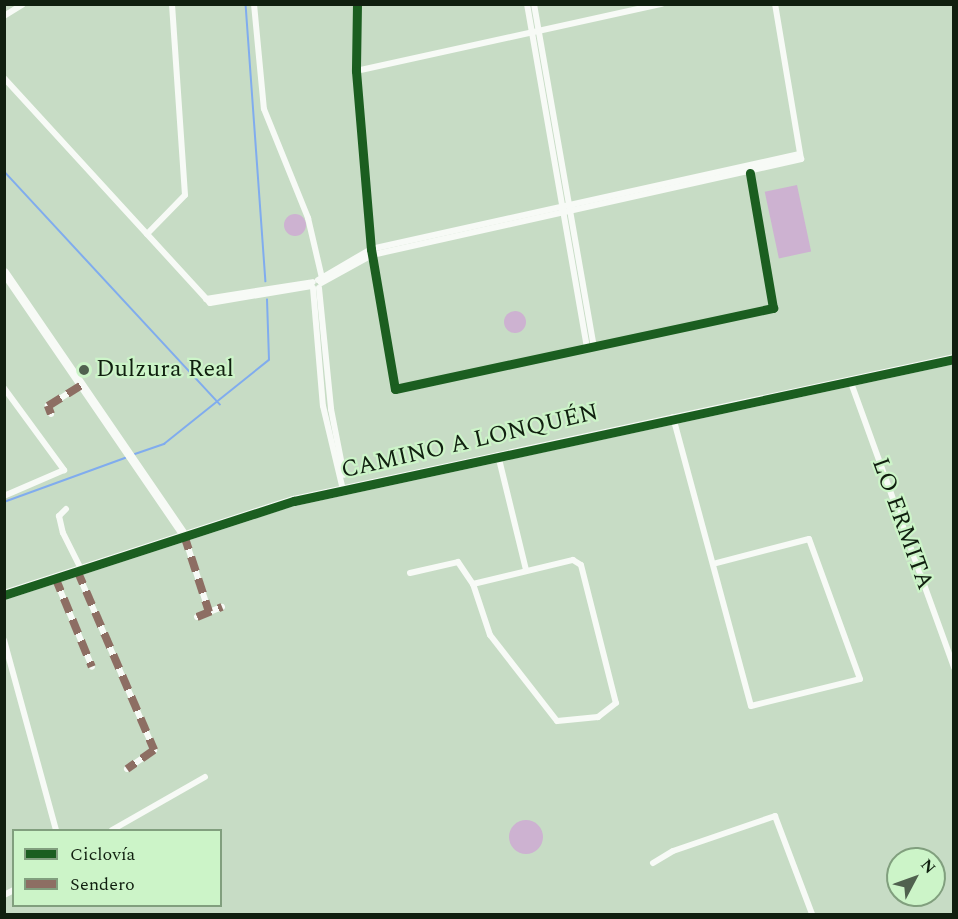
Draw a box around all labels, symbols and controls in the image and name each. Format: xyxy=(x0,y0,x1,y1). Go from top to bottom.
place label: Dulzura Real xyxy=(96,356,234,384)
marker: Dulzura Real xyxy=(77,363,91,377)
street label: CAMINO A LONQUÉN xyxy=(339,398,601,486)
street label: LO ERMITA xyxy=(865,454,939,594)
legend xyxy=(12,829,222,907)
text: Ciclovía xyxy=(70,841,135,868)
north arrow xyxy=(886,847,946,907)
text: N xyxy=(915,854,941,879)
text: Sendero xyxy=(70,871,135,898)

